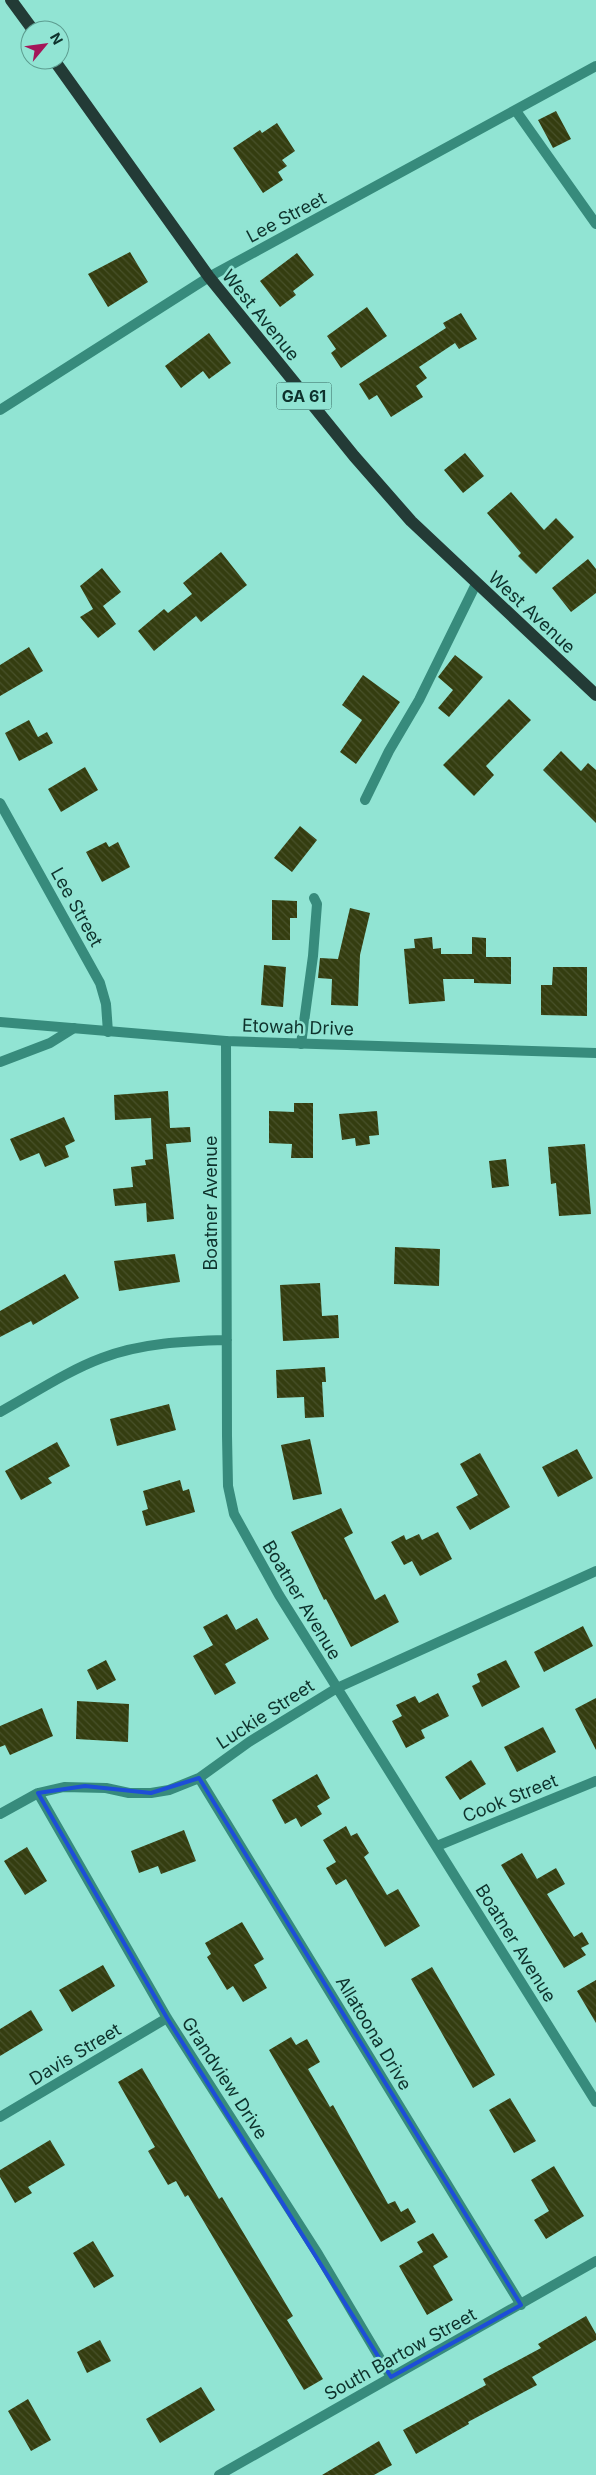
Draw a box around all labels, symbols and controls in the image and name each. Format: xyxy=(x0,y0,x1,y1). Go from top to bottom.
north arrow xyxy=(20,20,70,70)
text: N xyxy=(47,30,67,47)
street label: Lee Street xyxy=(243,187,329,247)
street label: West Avenue xyxy=(218,265,304,365)
road number: GA 61 xyxy=(276,382,332,410)
street label: West Avenue xyxy=(484,566,580,658)
street label: Lee Street xyxy=(47,864,107,950)
street label: Etowah Drive xyxy=(242,1015,354,1039)
street label: Boatner Avenue xyxy=(200,1136,221,1270)
street label: Boatner Avenue xyxy=(258,1537,346,1663)
street label: Luckie Street xyxy=(212,1675,318,1753)
street label: Cook Street xyxy=(459,1769,561,1827)
street label: Boatner Avenue xyxy=(471,1880,561,2006)
street label: Allatoona Drive xyxy=(332,1972,416,2094)
street label: Grandview Drive xyxy=(178,2013,272,2143)
street label: Davis Street xyxy=(26,2019,125,2089)
street label: South Bartow Street xyxy=(320,2303,480,2404)

